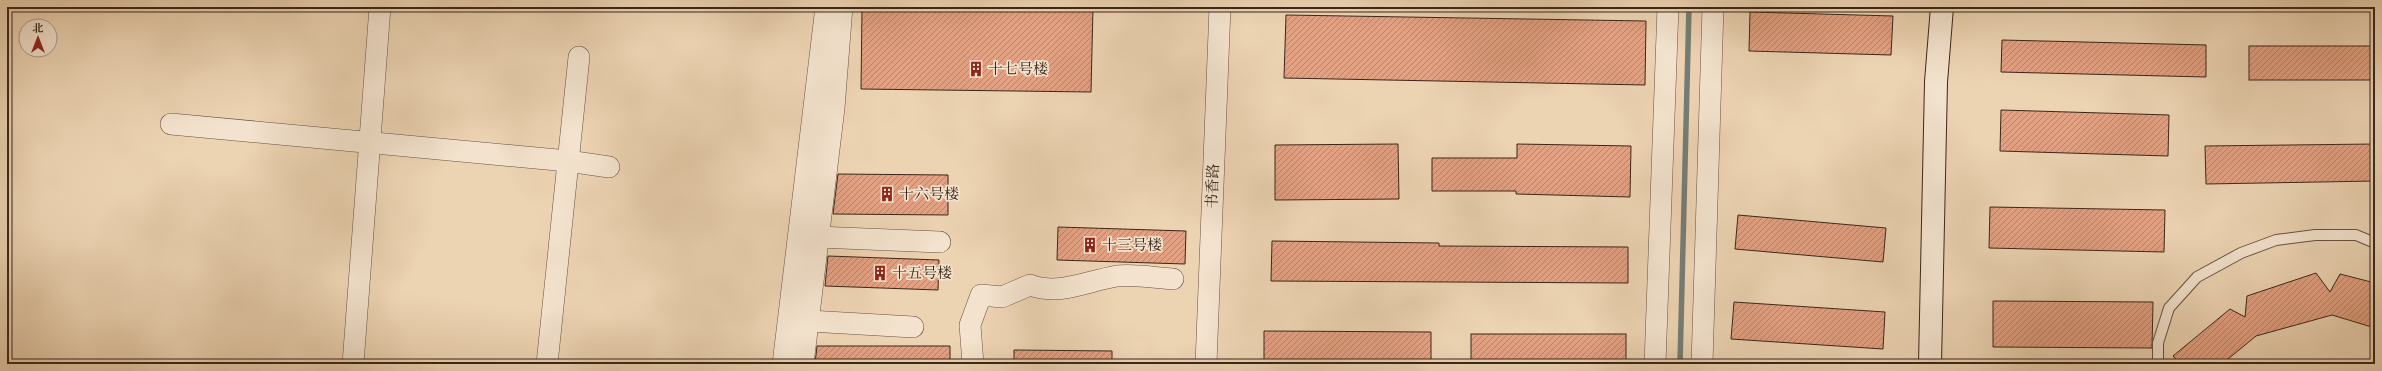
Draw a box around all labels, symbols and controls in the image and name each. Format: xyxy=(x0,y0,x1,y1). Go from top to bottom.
north arrow xyxy=(18,18,58,58)
text: 北 xyxy=(33,22,44,36)
building icon: 十七号楼 xyxy=(967,60,985,78)
place label: 十七号楼 xyxy=(988,60,1048,79)
street label: 书香路 xyxy=(1203,163,1223,209)
building icon: 十六号楼 xyxy=(878,185,896,203)
place label: 十六号楼 xyxy=(899,185,959,204)
building icon: 十三号楼 xyxy=(1081,236,1099,254)
place label: 十三号楼 xyxy=(1102,236,1162,255)
building icon: 十五号楼 xyxy=(871,264,889,282)
place label: 十五号楼 xyxy=(892,264,952,283)

